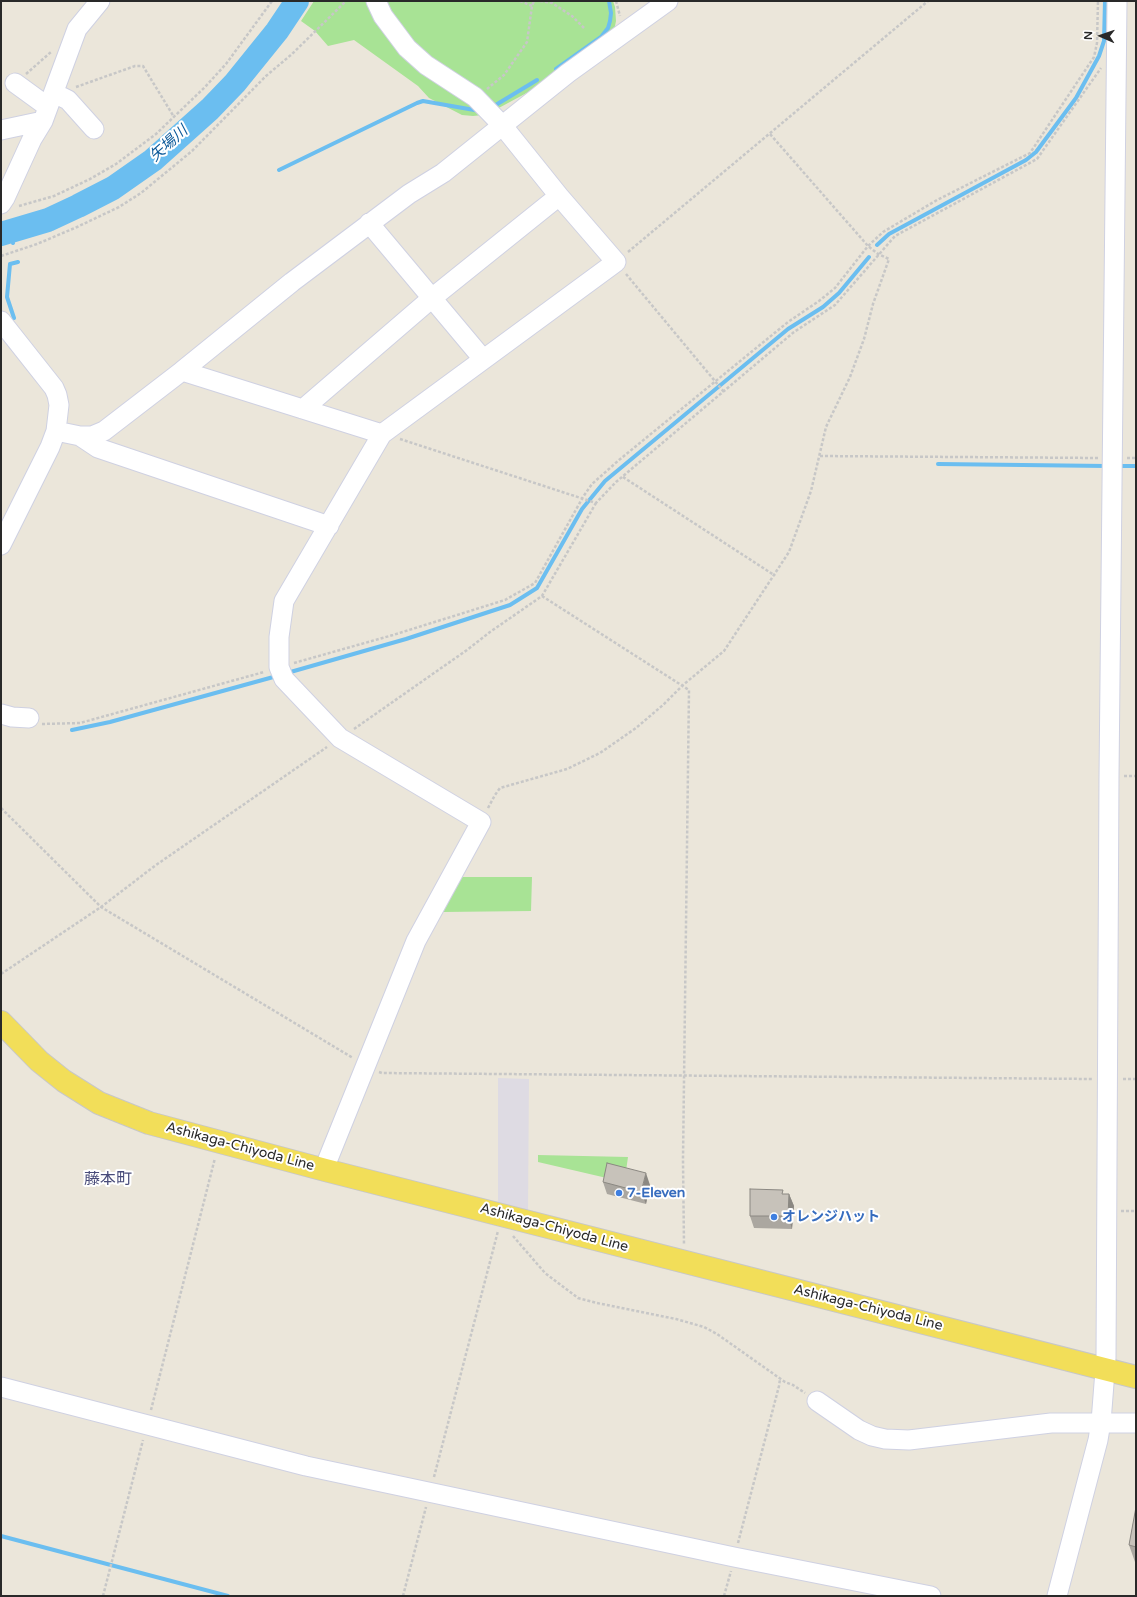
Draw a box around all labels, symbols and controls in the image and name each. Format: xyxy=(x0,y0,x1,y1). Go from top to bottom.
north arrow xyxy=(1081,16,1121,56)
text: N xyxy=(1082,31,1095,40)
water label: 矢場川 xyxy=(146,122,192,166)
street label: Ashikaga-Chiyoda Line xyxy=(164,1119,316,1175)
district label: 藤本町 xyxy=(84,1170,132,1190)
place label: 7-Eleven xyxy=(627,1185,685,1201)
marker: 7-Eleven xyxy=(614,1188,624,1198)
street label: Ashikaga-Chiyoda Line xyxy=(478,1200,630,1256)
place label: オレンジハット xyxy=(782,1209,880,1225)
marker: オレンジハット xyxy=(769,1212,779,1222)
street label: Ashikaga-Chiyoda Line xyxy=(792,1281,944,1335)

